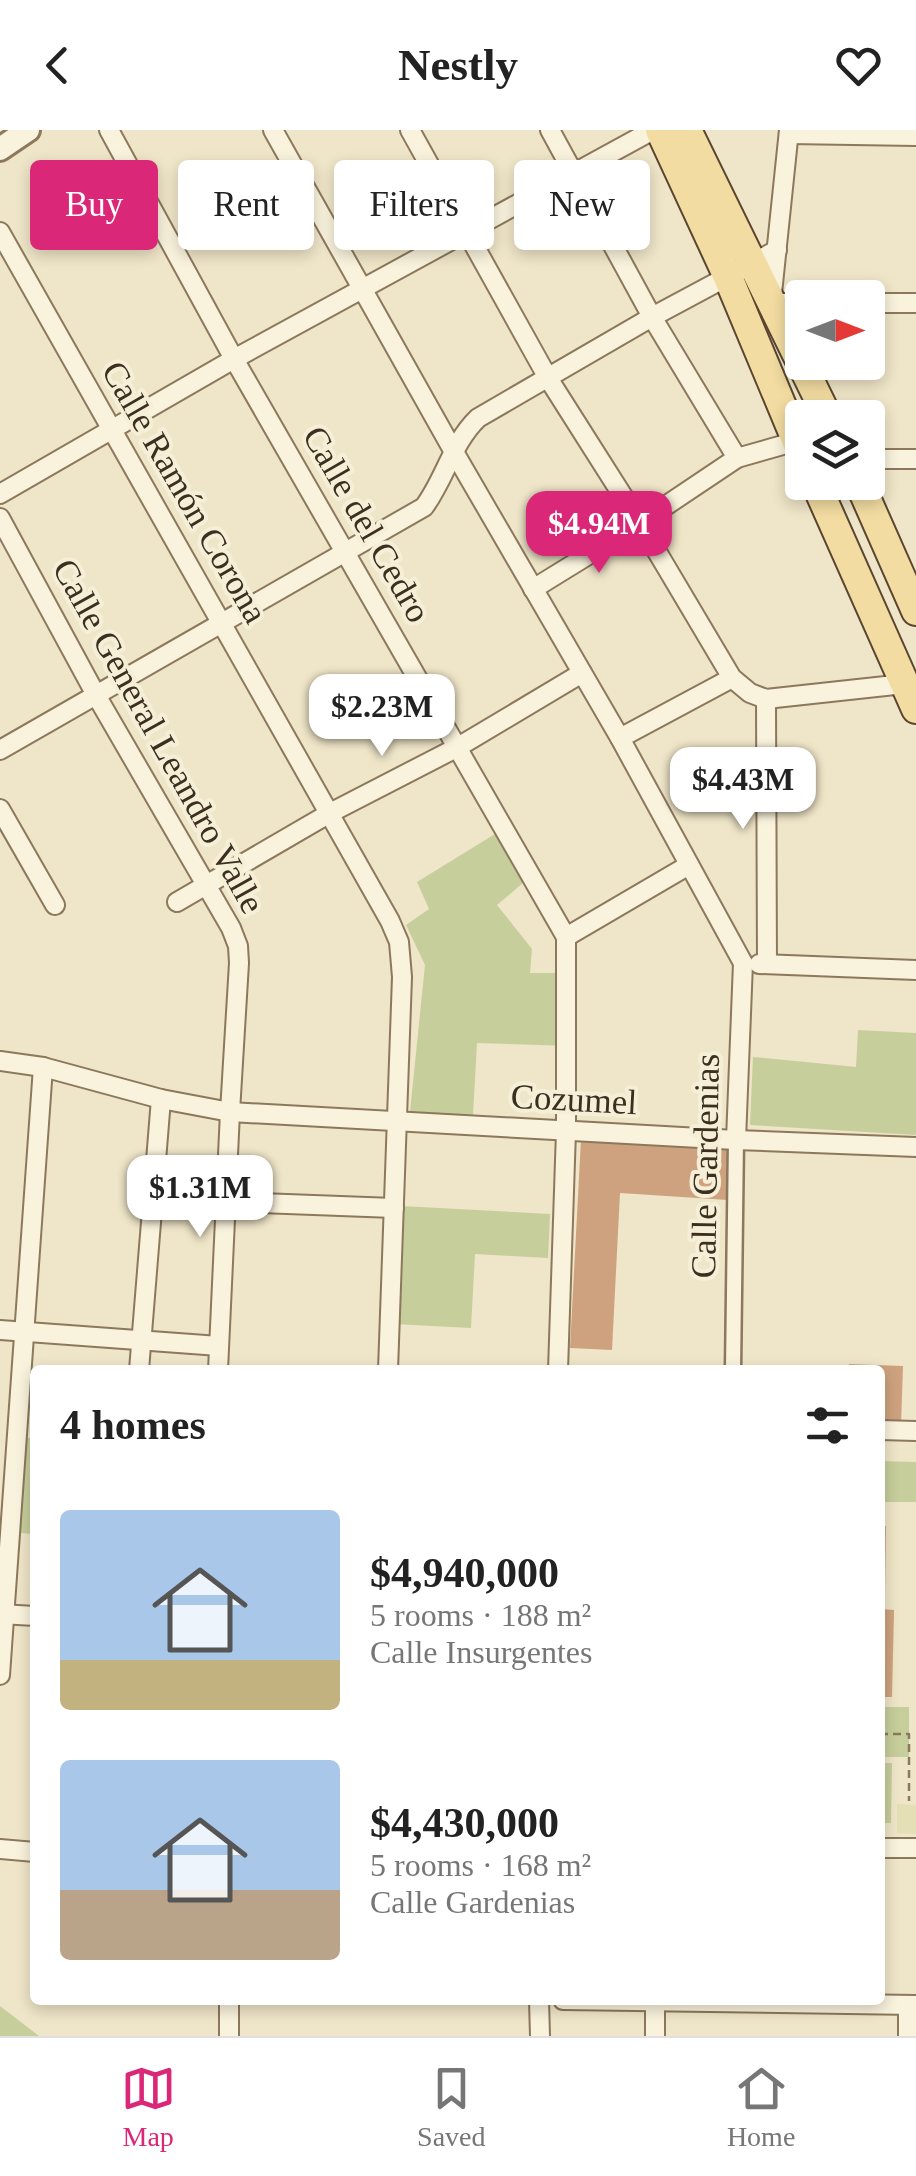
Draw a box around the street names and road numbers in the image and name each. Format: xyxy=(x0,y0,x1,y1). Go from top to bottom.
street label: Calle Ramón Corona xyxy=(94,355,276,630)
street label: Calle del Cedro xyxy=(295,419,438,629)
street label: Calle General Leandro Valle xyxy=(45,552,272,920)
street label: Calle Gardenias xyxy=(684,1053,727,1279)
street label: Cozumel xyxy=(510,1077,638,1122)

